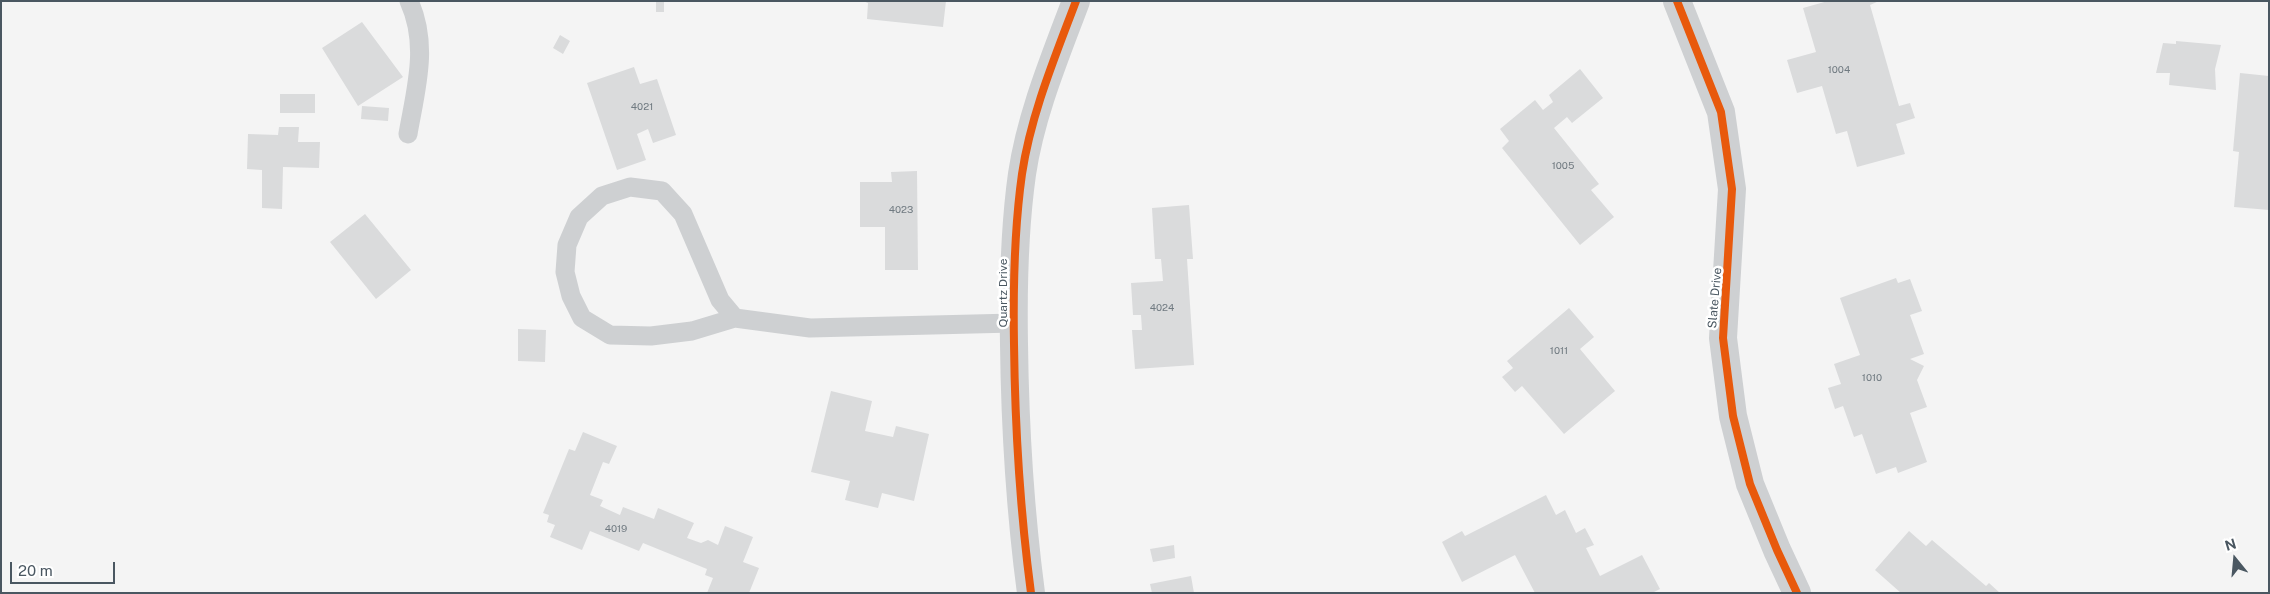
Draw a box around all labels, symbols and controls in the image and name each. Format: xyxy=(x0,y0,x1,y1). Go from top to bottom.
house number: 1004 xyxy=(1828,64,1850,76)
house number: 4021 xyxy=(631,101,653,113)
house number: 1005 xyxy=(1552,160,1574,172)
house number: 4023 xyxy=(889,204,913,216)
street label: Quartz Drive xyxy=(996,258,1010,328)
street label: Slate Drive xyxy=(1705,267,1725,329)
house number: 4024 xyxy=(1150,302,1174,314)
house number: 1011 xyxy=(1550,345,1568,357)
house number: 1010 xyxy=(1862,372,1882,384)
house number: 4019 xyxy=(605,523,627,535)
north arrow xyxy=(2210,534,2260,584)
text: N xyxy=(2223,535,2238,554)
scale bar xyxy=(12,552,118,584)
text: 20 m xyxy=(18,562,53,579)

